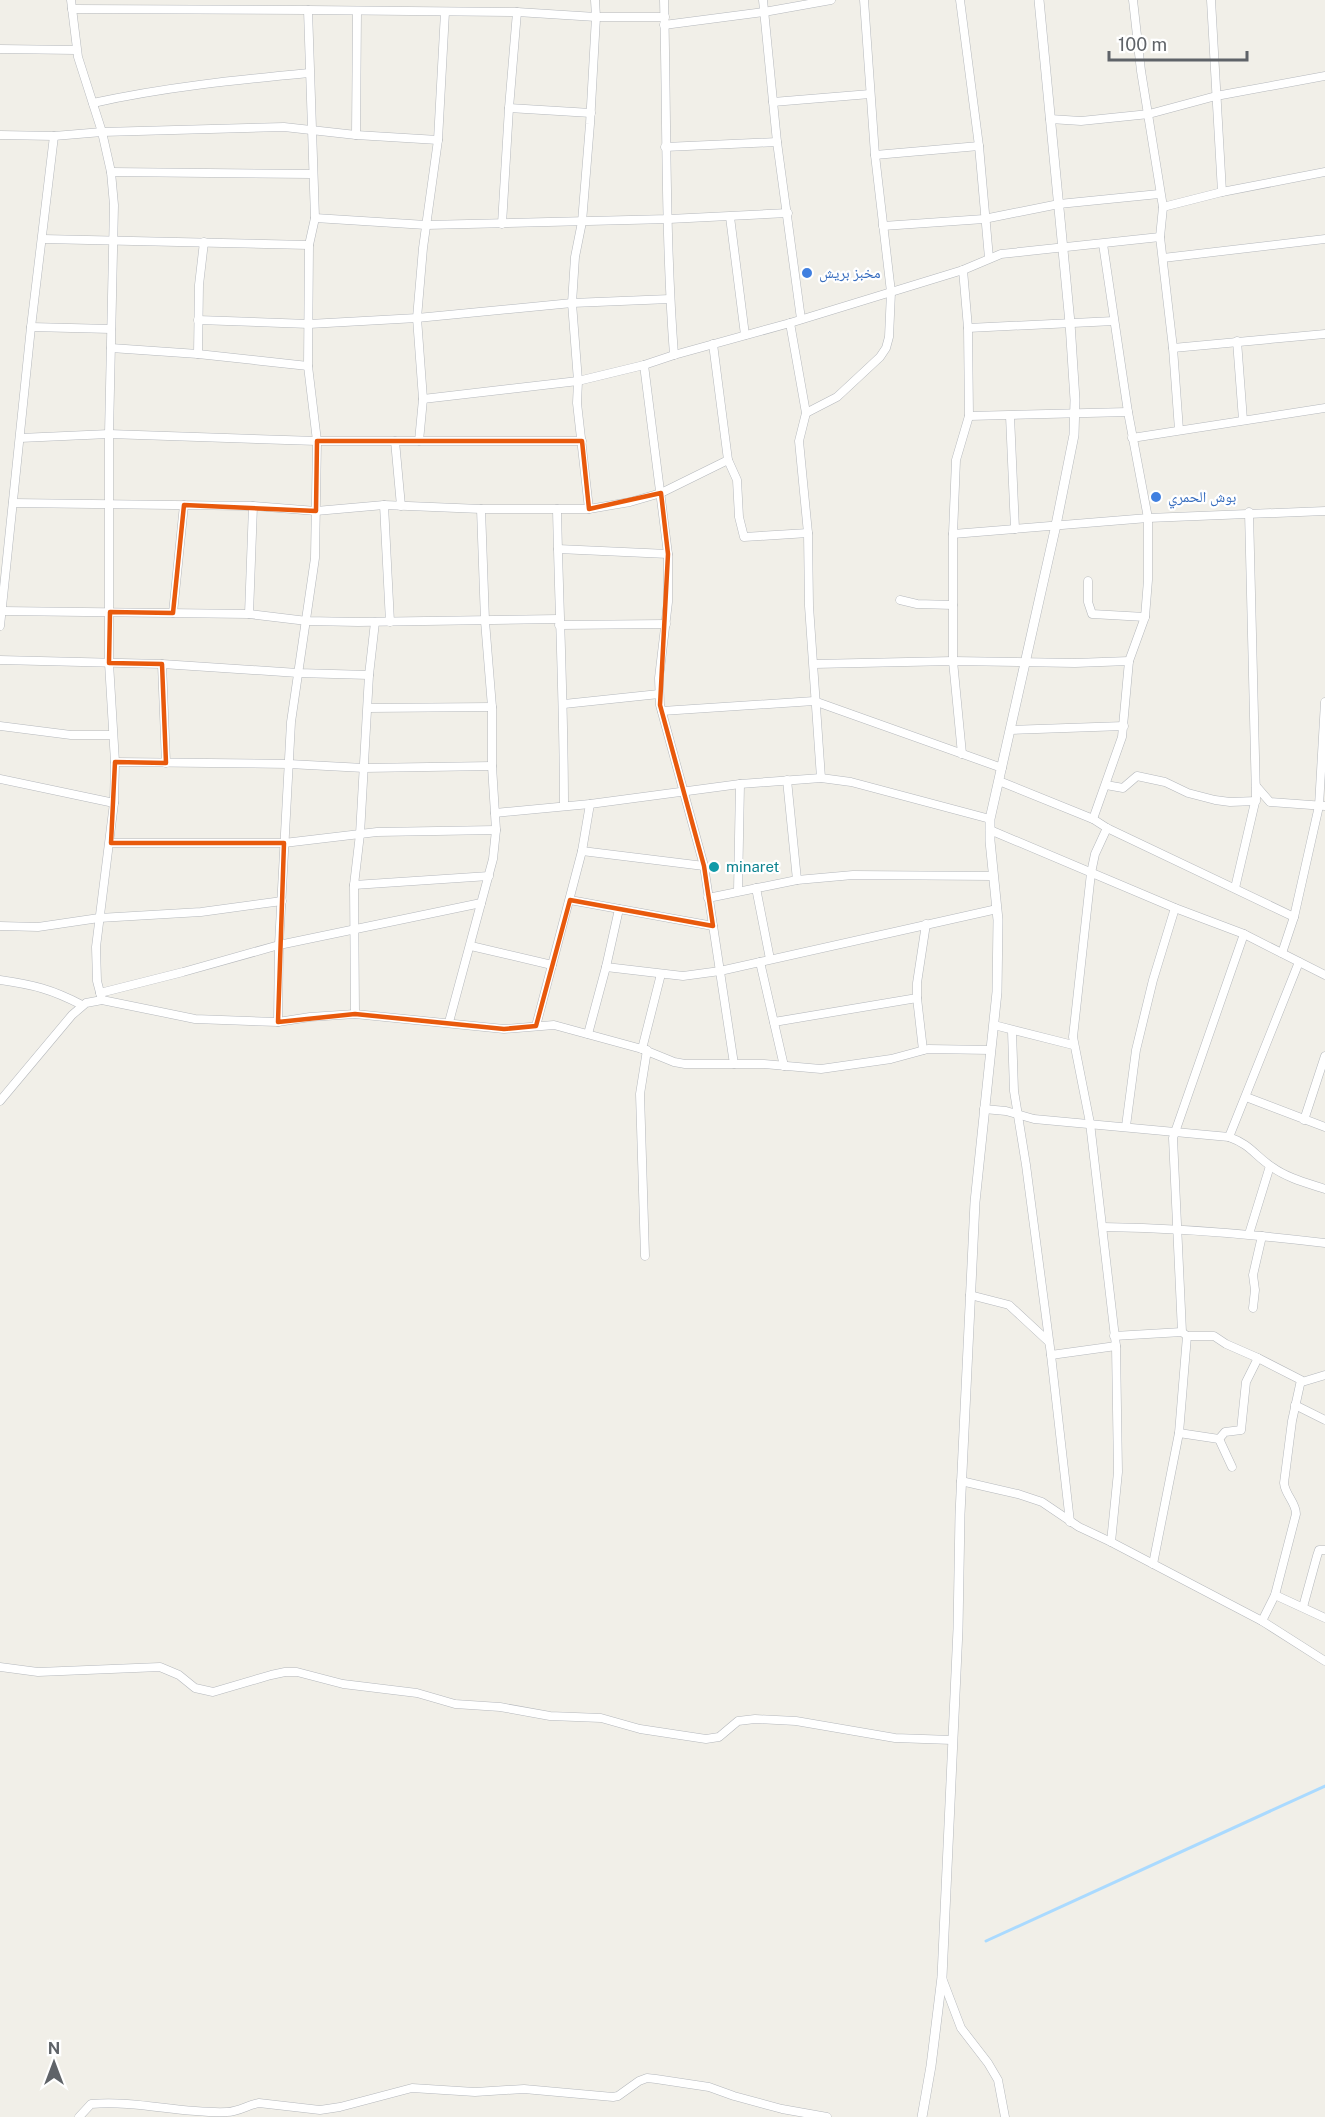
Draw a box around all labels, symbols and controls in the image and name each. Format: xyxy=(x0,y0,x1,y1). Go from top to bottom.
scale bar xyxy=(1109,24,1247,62)
text: 100 m xyxy=(1118,34,1167,55)
place label: مخبز بريش xyxy=(819,264,881,283)
marker: مخبز بريش xyxy=(800,266,814,280)
place label: بوش الحمري xyxy=(1168,488,1236,509)
marker: بوش الحمري xyxy=(1149,490,1163,504)
place label: minaret xyxy=(726,858,780,875)
marker: minaret xyxy=(707,860,721,874)
north arrow xyxy=(24,2033,84,2093)
text: N xyxy=(48,2039,60,2058)

